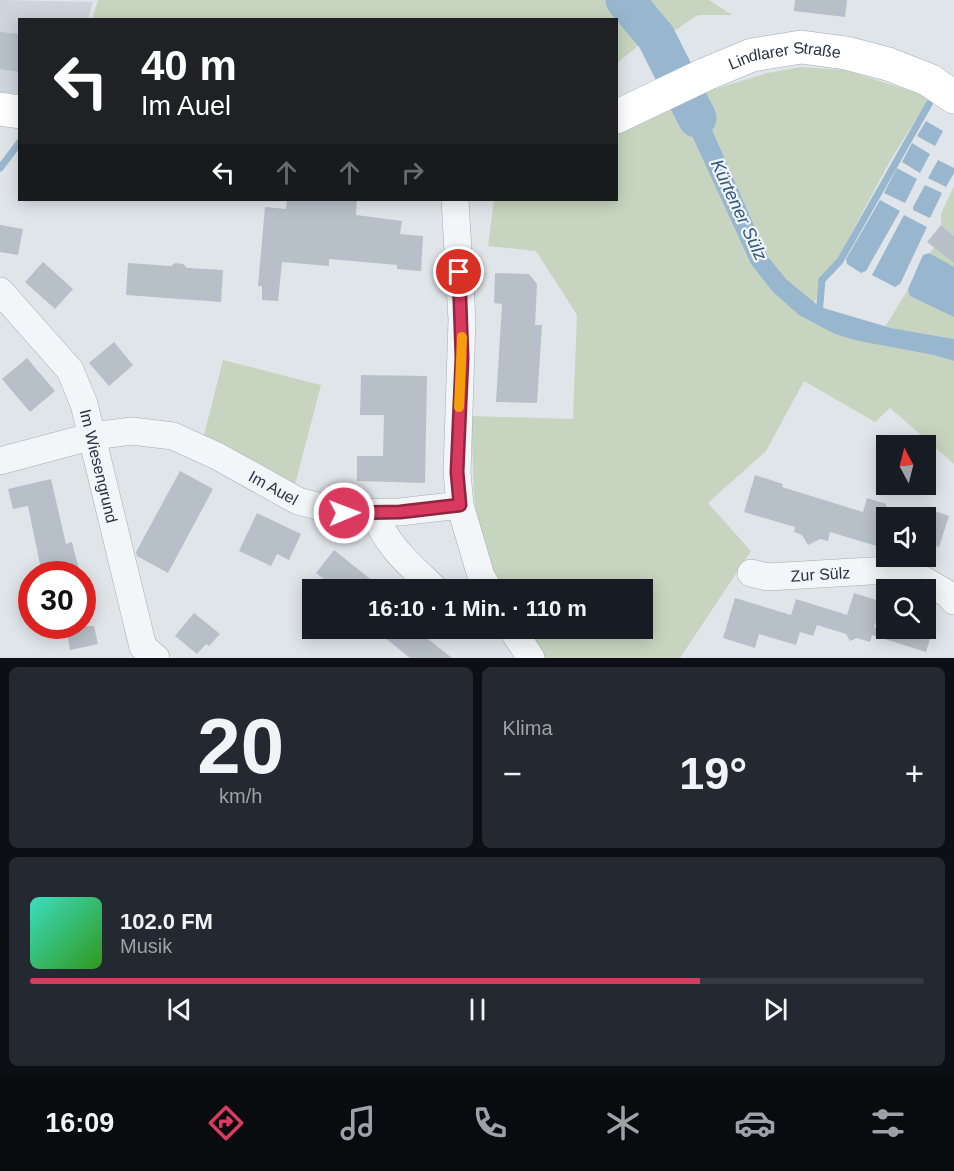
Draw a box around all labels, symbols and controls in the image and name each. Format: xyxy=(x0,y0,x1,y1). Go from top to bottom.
street label: Lindlarer Straße xyxy=(726,38,842,72)
icon: left xyxy=(42,42,120,120)
text: 40 m xyxy=(141,42,237,89)
text: Im Auel xyxy=(141,91,231,121)
icon: left xyxy=(207,156,240,189)
icon: ahead xyxy=(270,156,303,189)
icon: ahead xyxy=(333,156,366,189)
icon: right xyxy=(396,156,429,189)
water label: Kürtener Sülz xyxy=(707,156,771,264)
pin xyxy=(433,246,484,297)
icon: arrive xyxy=(442,255,475,288)
street label: Im Wiesengrund xyxy=(77,407,121,525)
north arrow xyxy=(876,435,936,495)
map controls xyxy=(876,435,936,639)
street label: Im Auel xyxy=(246,467,301,508)
position arrow xyxy=(312,481,376,545)
button: sound xyxy=(876,507,936,567)
speed limit sign: 30 xyxy=(18,561,96,639)
street label: Zur Sülz xyxy=(790,564,851,584)
button: search xyxy=(876,579,936,639)
text: 16:10 · 1 Min. · 110 m xyxy=(368,596,587,621)
text: 20 xyxy=(197,702,284,790)
text: Klima xyxy=(503,717,553,739)
text: 19° xyxy=(679,748,747,799)
text: − xyxy=(503,755,522,792)
text: + xyxy=(905,755,924,792)
text: km/h xyxy=(219,785,262,807)
text: 102.0 FM xyxy=(120,909,213,934)
text: Musik xyxy=(120,935,172,957)
icon: previous xyxy=(163,993,196,1026)
icon: pause xyxy=(461,993,494,1026)
icon: next xyxy=(759,993,792,1026)
icon: directions xyxy=(205,1102,247,1144)
icon: music xyxy=(337,1102,379,1144)
icon: phone xyxy=(469,1102,511,1144)
icon: climate xyxy=(602,1102,644,1144)
icon: car xyxy=(734,1102,776,1144)
icon: filters xyxy=(867,1102,909,1144)
text: 16:09 xyxy=(45,1108,114,1138)

